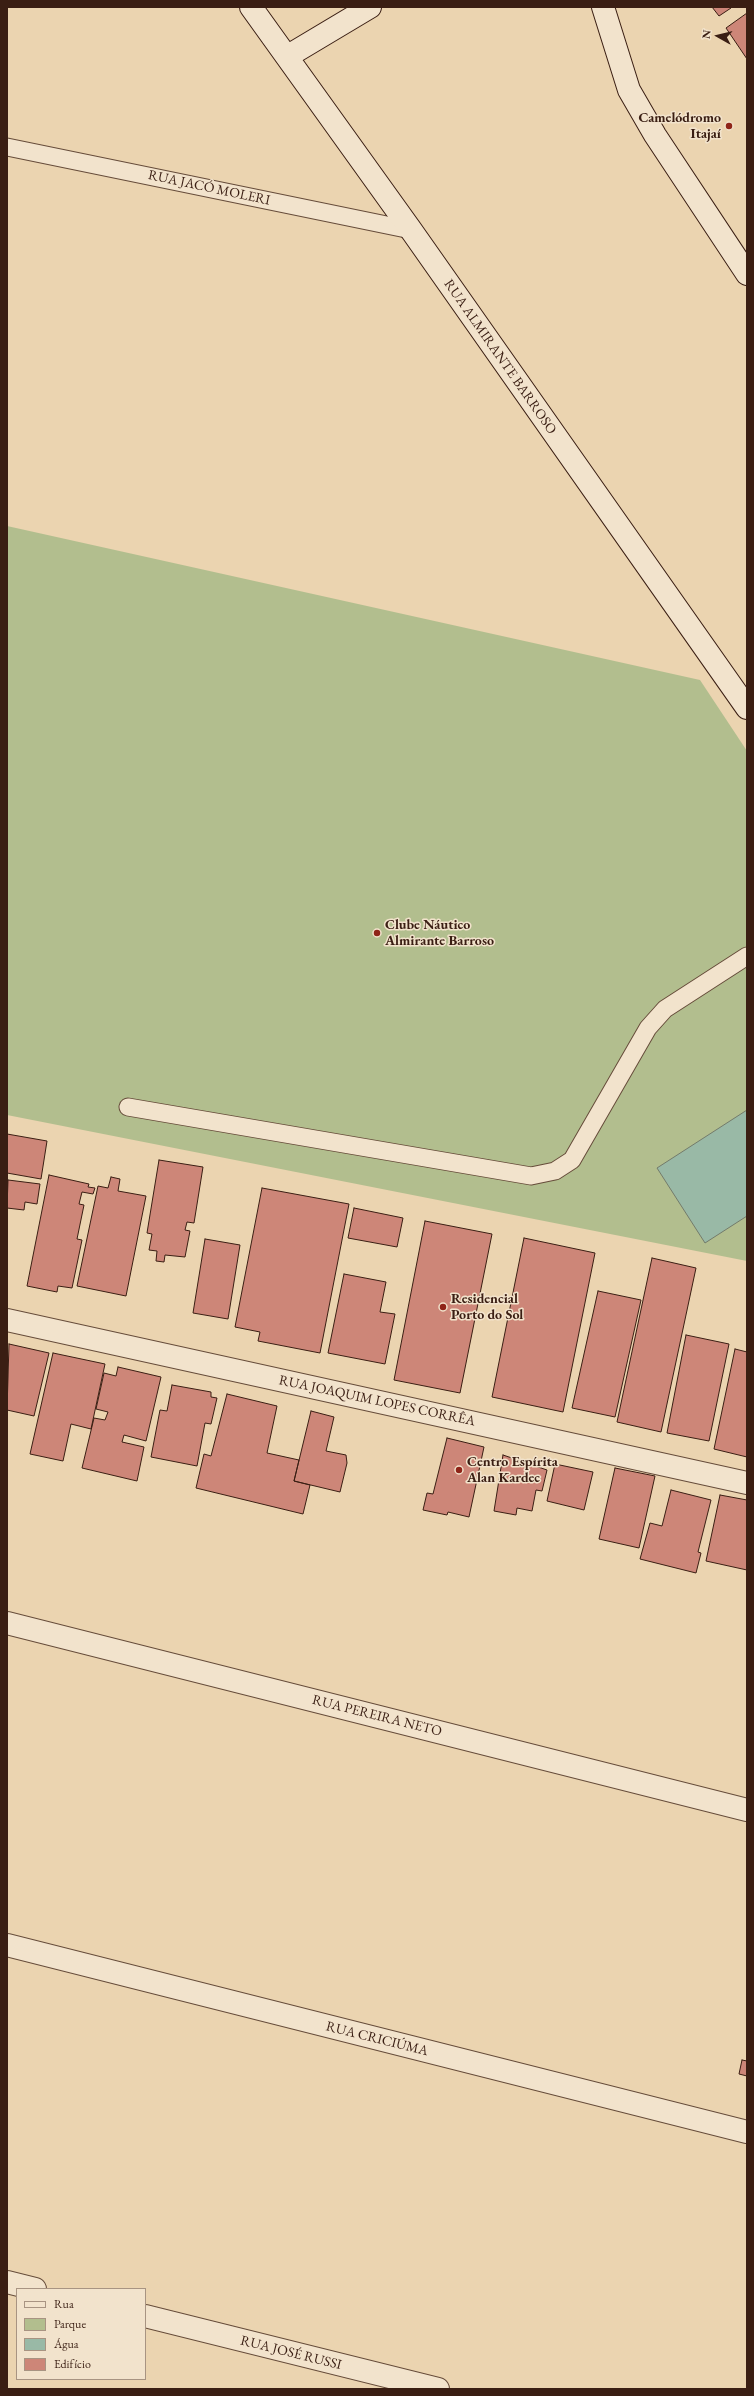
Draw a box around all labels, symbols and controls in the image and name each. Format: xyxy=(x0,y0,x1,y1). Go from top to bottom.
north arrow xyxy=(698,16,738,56)
text: N xyxy=(699,29,714,40)
place label: Camelódromo Itajaí xyxy=(638,110,721,142)
marker: Camelódromo Itajaí xyxy=(724,121,734,131)
street label: RUA JACÓ MOLERI xyxy=(146,167,272,209)
street label: RUA ALMIRANTE BARROSO xyxy=(440,276,560,438)
place label: Clube Náutico Almirante Barroso xyxy=(385,917,494,950)
marker: Clube Náutico Almirante Barroso xyxy=(372,928,382,938)
place label: Residencial Porto do Sol xyxy=(451,1291,523,1324)
marker: Residencial Porto do Sol xyxy=(438,1302,448,1312)
street label: RUA JOAQUIM LOPES CORRÊA xyxy=(277,1372,477,1430)
place label: Centro Espírita Alan Kardec xyxy=(467,1454,558,1486)
marker: Centro Espírita Alan Kardec xyxy=(454,1465,464,1475)
street label: RUA PEREIRA NETO xyxy=(311,1692,443,1740)
street label: RUA CRICIÚMA xyxy=(324,2018,430,2060)
legend xyxy=(16,2288,146,2380)
text: Rua xyxy=(54,2296,74,2312)
text: Parque xyxy=(54,2316,86,2332)
street label: RUA JOSÉ RUSSI xyxy=(239,2332,343,2374)
text: Água xyxy=(54,2336,79,2352)
text: Edifício xyxy=(54,2356,91,2372)

